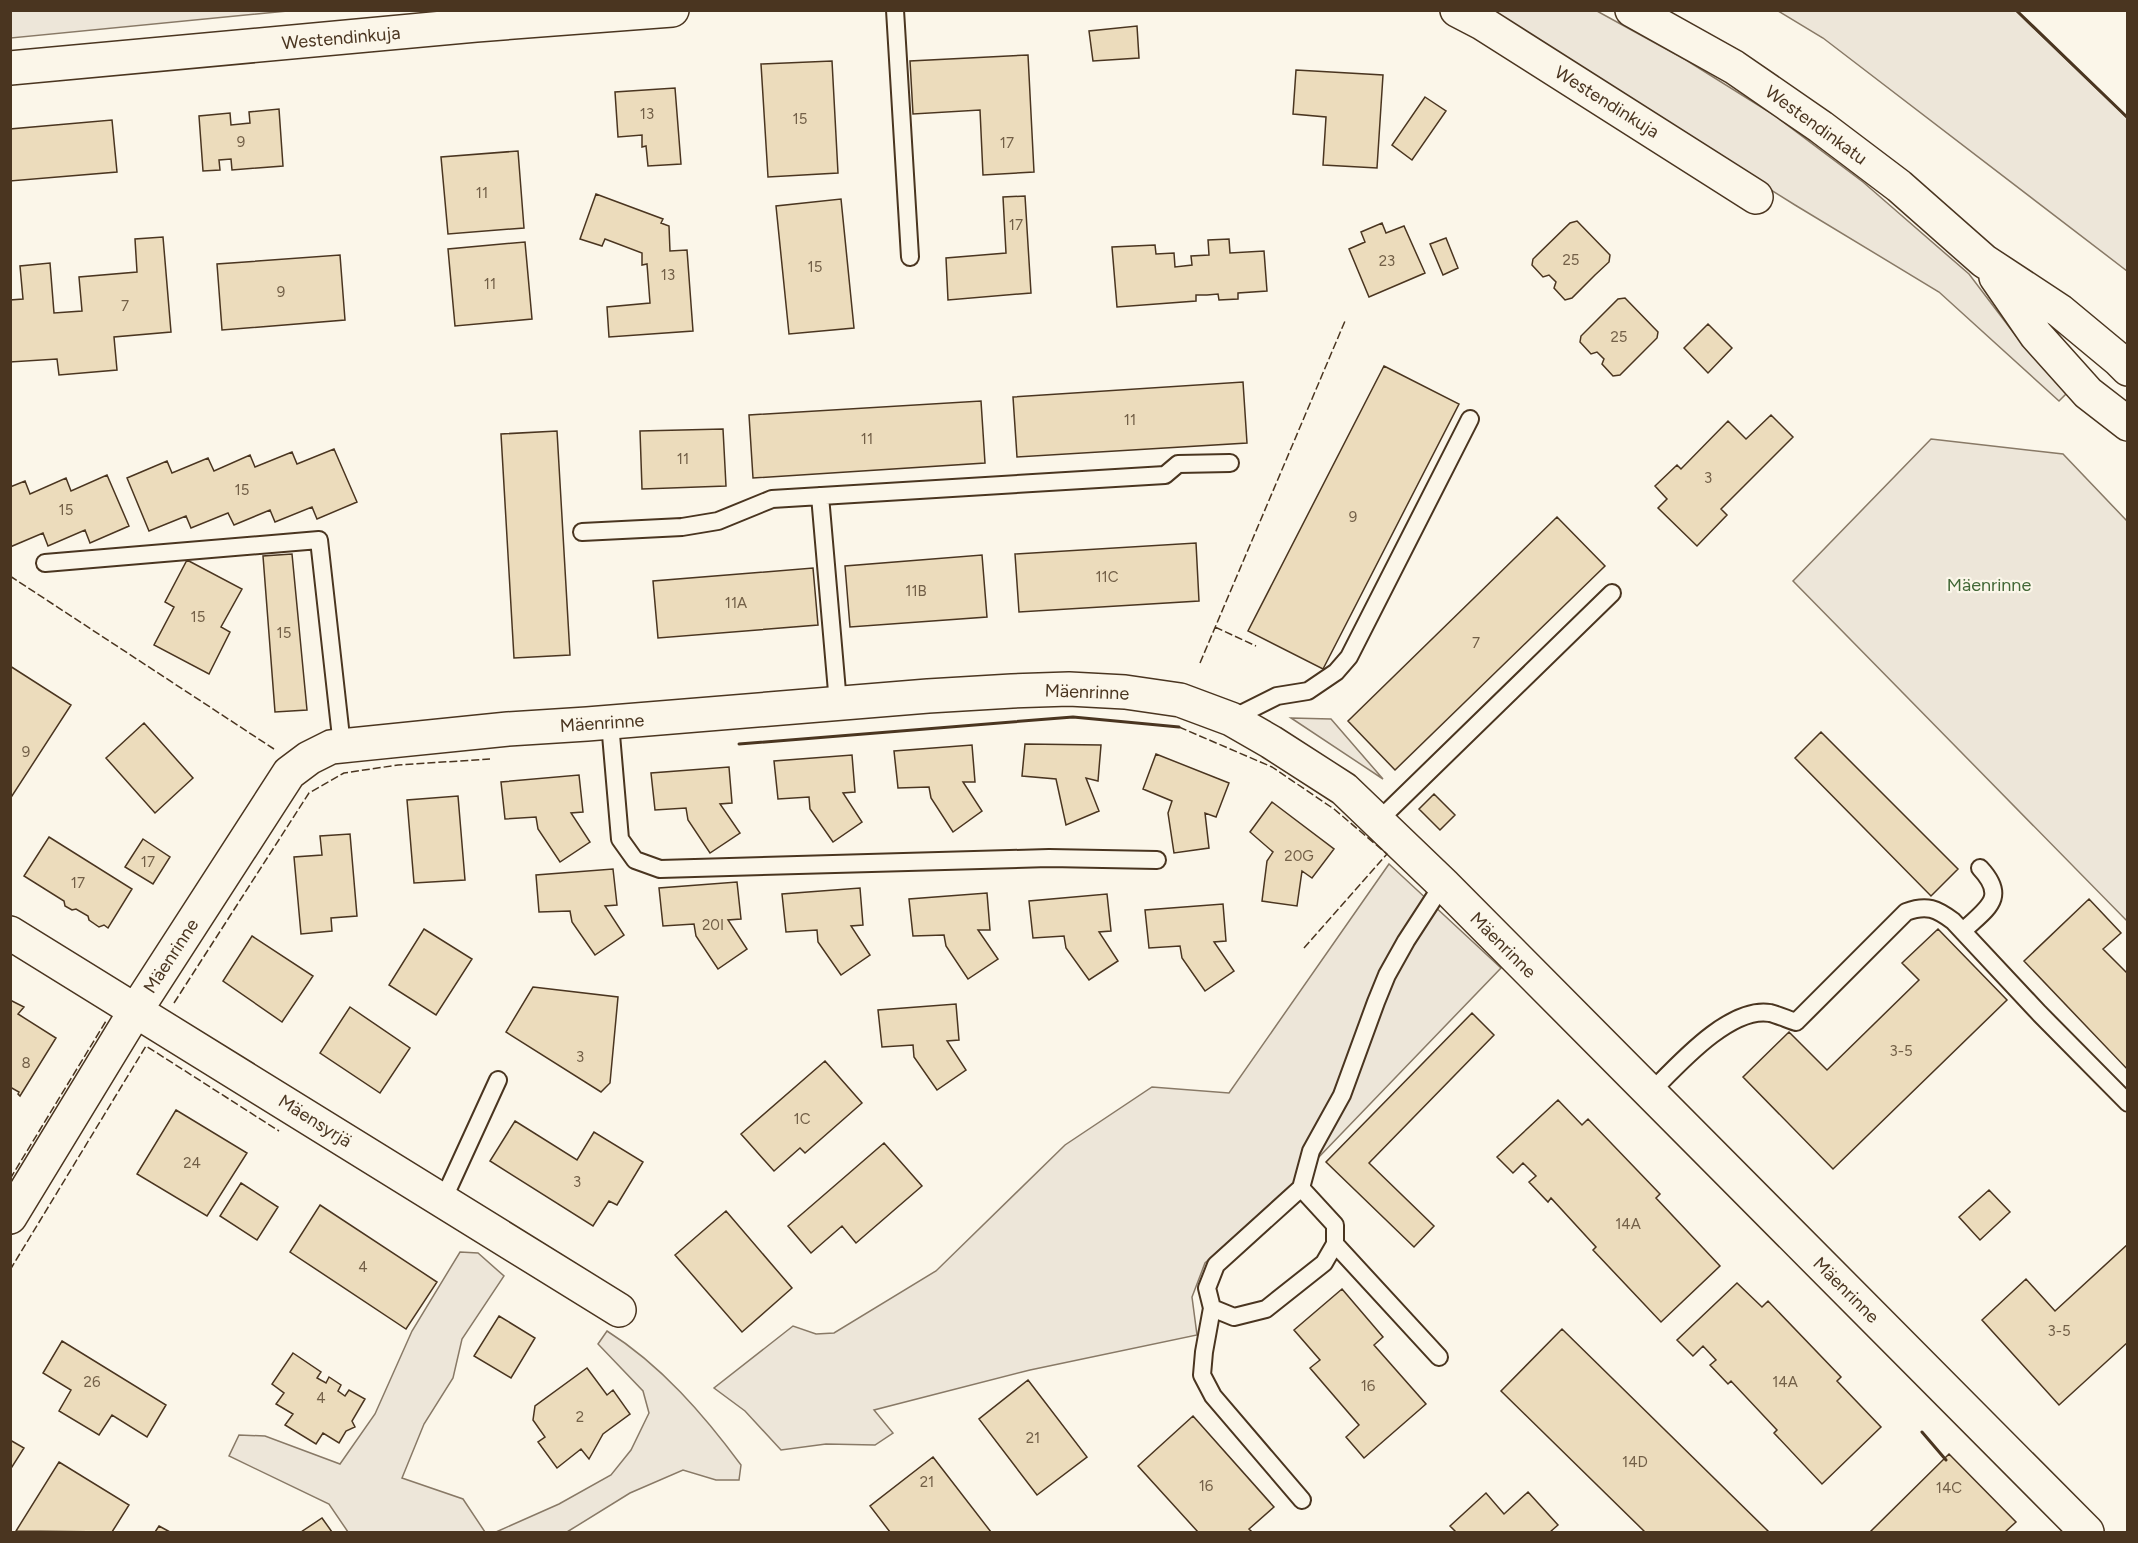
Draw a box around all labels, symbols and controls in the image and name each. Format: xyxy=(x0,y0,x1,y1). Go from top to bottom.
street label: Westendinkuja xyxy=(281,22,401,54)
street label: Westendinkuja xyxy=(1551,61,1663,143)
street label: Westendinkatu xyxy=(1761,81,1871,169)
house number: 13 xyxy=(640,105,654,123)
house number: 15 xyxy=(793,110,807,128)
house number: 9 xyxy=(237,133,245,151)
house number: 17 xyxy=(1000,134,1014,152)
house number: 11 xyxy=(476,184,488,202)
house number: 17 xyxy=(1009,216,1023,234)
house number: 25 xyxy=(1562,251,1580,269)
house number: 23 xyxy=(1379,252,1395,270)
house number: 15 xyxy=(808,258,822,276)
house number: 13 xyxy=(661,266,675,284)
house number: 11 xyxy=(484,275,496,293)
house number: 9 xyxy=(277,283,285,301)
house number: 7 xyxy=(121,297,129,315)
house number: 25 xyxy=(1610,328,1628,346)
house number: 11 xyxy=(1124,411,1136,429)
house number: 11 xyxy=(861,430,873,448)
house number: 11 xyxy=(677,450,689,468)
house number: 3 xyxy=(1704,469,1712,487)
house number: 15 xyxy=(235,481,249,499)
house number: 15 xyxy=(59,501,73,519)
house number: 9 xyxy=(1349,508,1357,526)
house number: 11C xyxy=(1095,568,1119,586)
park label: Mäenrinne xyxy=(1947,574,2031,596)
house number: 11B xyxy=(905,582,927,600)
house number: 11A xyxy=(725,594,747,612)
house number: 15 xyxy=(191,608,205,626)
house number: 15 xyxy=(277,624,291,642)
house number: 7 xyxy=(1472,634,1480,652)
street label: Mäenrinne xyxy=(1044,680,1130,704)
street label: Mäenrinne xyxy=(559,709,645,737)
house number: 9 xyxy=(22,743,30,761)
house number: 20G xyxy=(1284,847,1314,865)
house number: 17 xyxy=(141,853,155,871)
house number: 17 xyxy=(71,874,85,892)
street label: Mäenrinne xyxy=(1465,907,1541,983)
street label: Mäenrinne xyxy=(139,914,203,997)
house number: 20I xyxy=(702,916,724,934)
house number: 3-5 xyxy=(1889,1042,1913,1060)
house number: 3 xyxy=(576,1048,584,1066)
house number: 8 xyxy=(21,1054,31,1072)
street label: Mäensyrjä xyxy=(274,1090,356,1152)
house number: 1C xyxy=(793,1110,811,1128)
house number: 24 xyxy=(183,1154,201,1172)
house number: 3 xyxy=(573,1173,581,1191)
house number: 14A xyxy=(1615,1215,1641,1233)
street label: Mäenrinne xyxy=(1808,1252,1884,1328)
house number: 4 xyxy=(358,1258,368,1276)
house number: 3-5 xyxy=(2047,1322,2071,1340)
house number: 26 xyxy=(84,1373,101,1391)
house number: 14A xyxy=(1772,1373,1798,1391)
house number: 16 xyxy=(1361,1377,1376,1395)
house number: 4 xyxy=(316,1389,326,1407)
house number: 2 xyxy=(576,1408,584,1426)
house number: 21 xyxy=(1026,1429,1040,1447)
house number: 14D xyxy=(1622,1453,1648,1471)
house number: 21 xyxy=(920,1473,934,1491)
house number: 16 xyxy=(1199,1477,1214,1495)
house number: 14C xyxy=(1936,1479,1962,1497)

